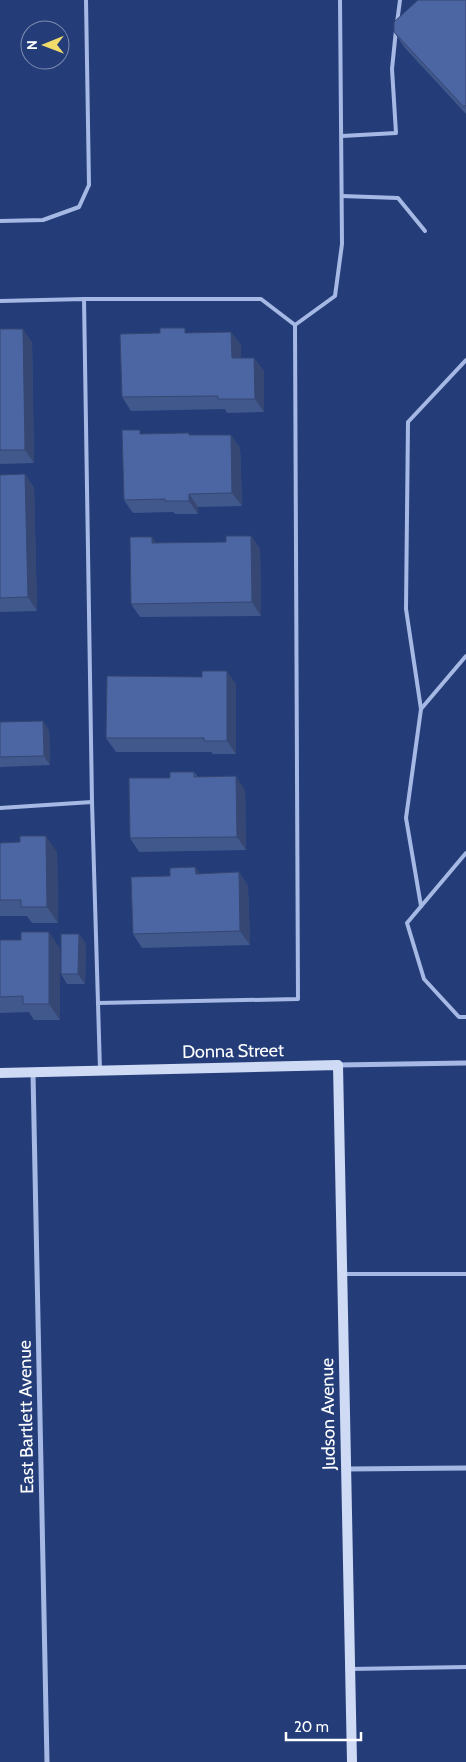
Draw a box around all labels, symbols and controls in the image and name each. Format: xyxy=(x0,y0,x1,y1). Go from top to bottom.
north arrow xyxy=(20,20,70,70)
text: N xyxy=(23,40,41,50)
street label: Donna Street xyxy=(182,1039,284,1063)
street label: East Bartlett Avenue xyxy=(14,1340,38,1494)
street label: Judson Avenue xyxy=(316,1358,340,1471)
scale bar xyxy=(286,1710,361,1742)
text: 20 m xyxy=(294,1718,329,1736)

